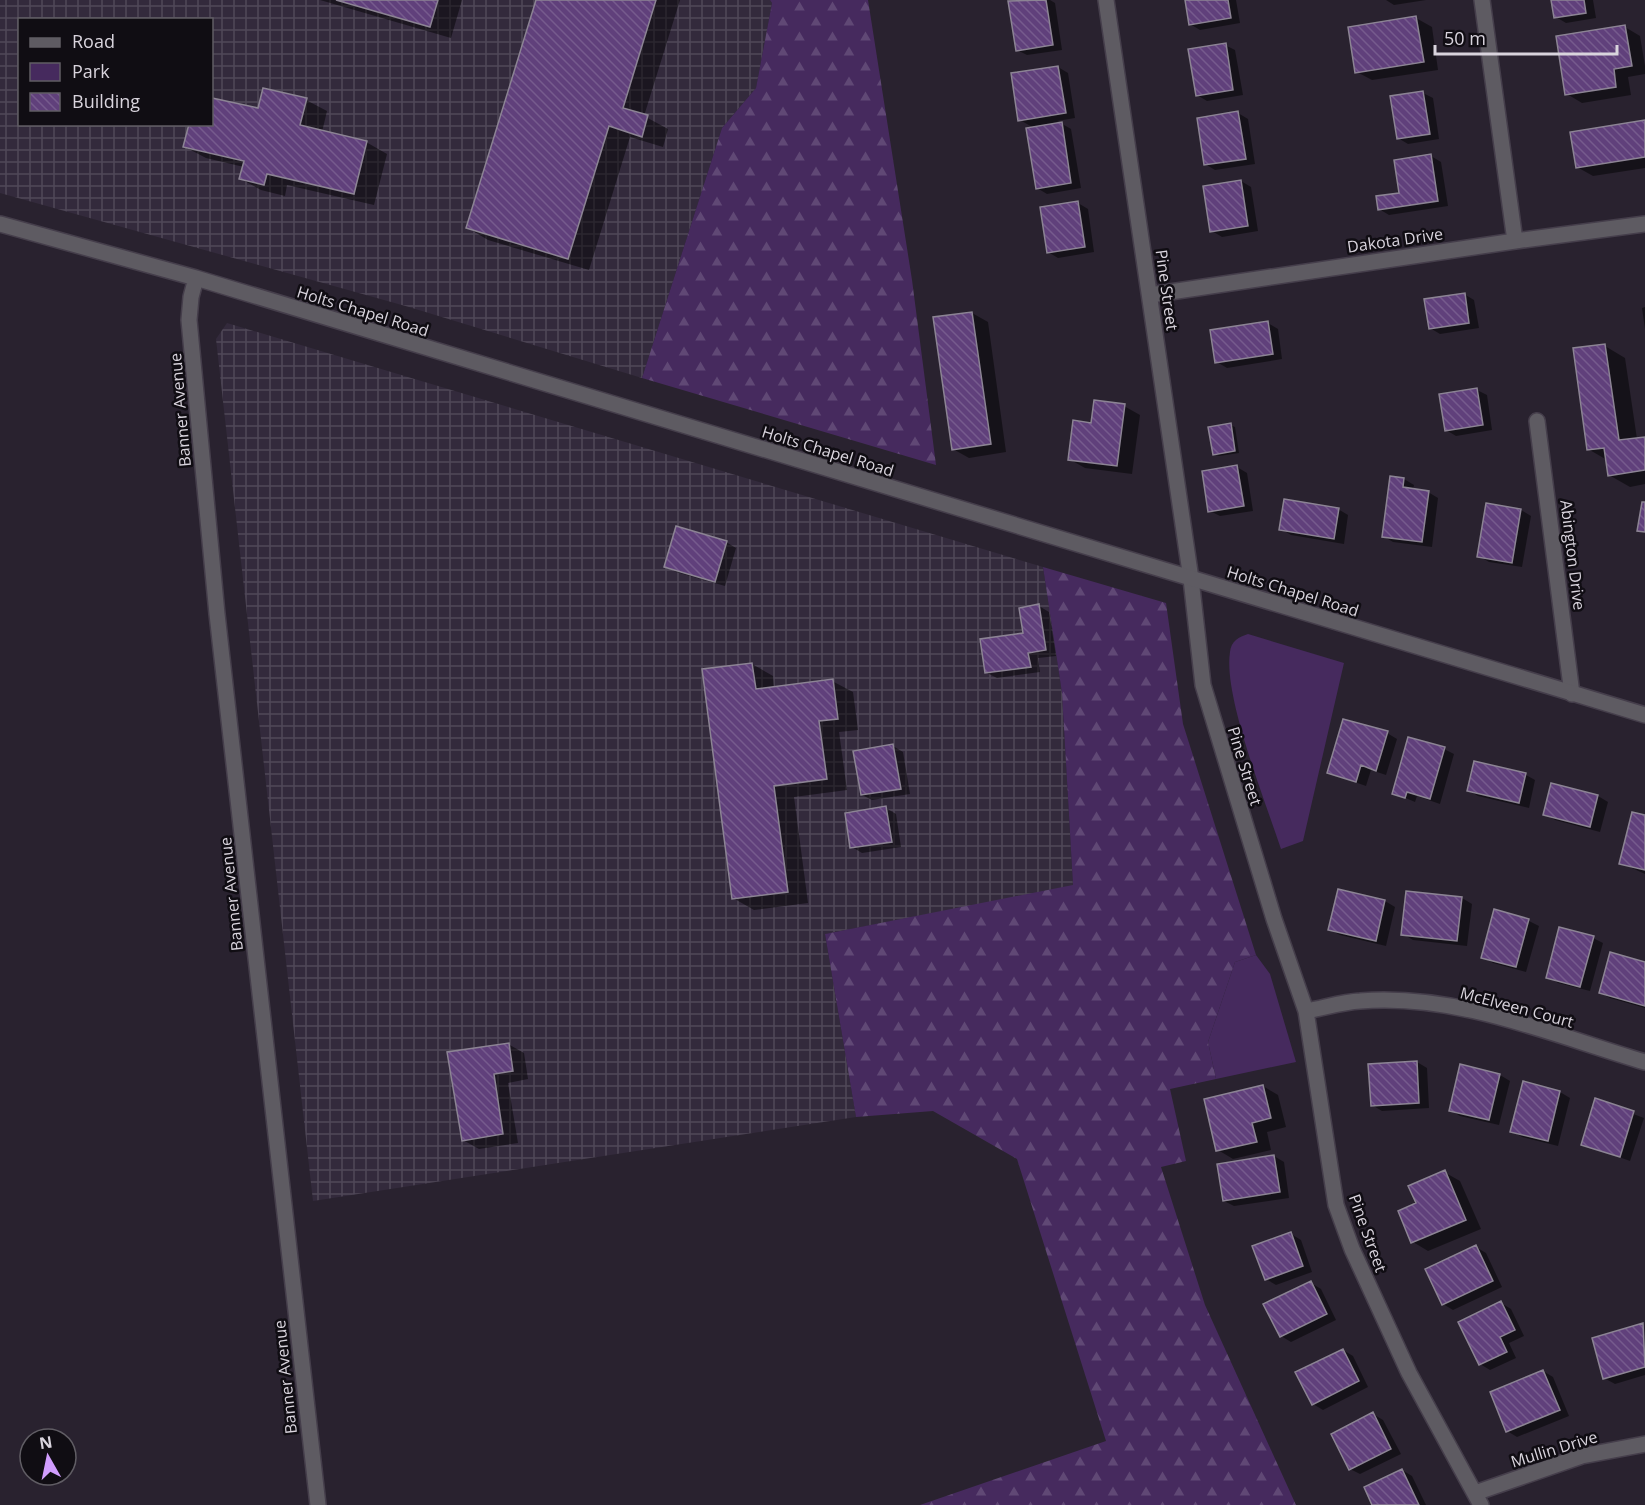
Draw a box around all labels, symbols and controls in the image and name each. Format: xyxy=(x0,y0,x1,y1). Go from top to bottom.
legend xyxy=(18,18,213,126)
scale bar xyxy=(1435,18,1616,56)
text: 50 m xyxy=(1444,26,1486,50)
text: Road xyxy=(72,29,115,53)
text: Park xyxy=(72,59,110,83)
text: Building xyxy=(72,89,140,113)
street label: Dakota Drive xyxy=(1346,222,1444,258)
street label: Pine Street xyxy=(1150,248,1184,332)
street label: Holts Chapel Road xyxy=(294,280,432,342)
street label: Banner Avenue xyxy=(164,352,196,468)
street label: Holts Chapel Road xyxy=(759,420,897,482)
street label: Abington Drive xyxy=(1555,499,1591,611)
street label: Holts Chapel Road xyxy=(1224,560,1362,622)
street label: Pine Street xyxy=(1223,724,1267,808)
street label: Banner Avenue xyxy=(214,836,248,952)
street label: McElveen Court xyxy=(1458,981,1576,1033)
street label: Pine Street xyxy=(1344,1191,1392,1275)
street label: Banner Avenue xyxy=(268,1319,302,1435)
street label: Mullin Drive xyxy=(1508,1425,1600,1473)
north arrow xyxy=(18,1427,78,1487)
text: N xyxy=(38,1430,54,1454)

